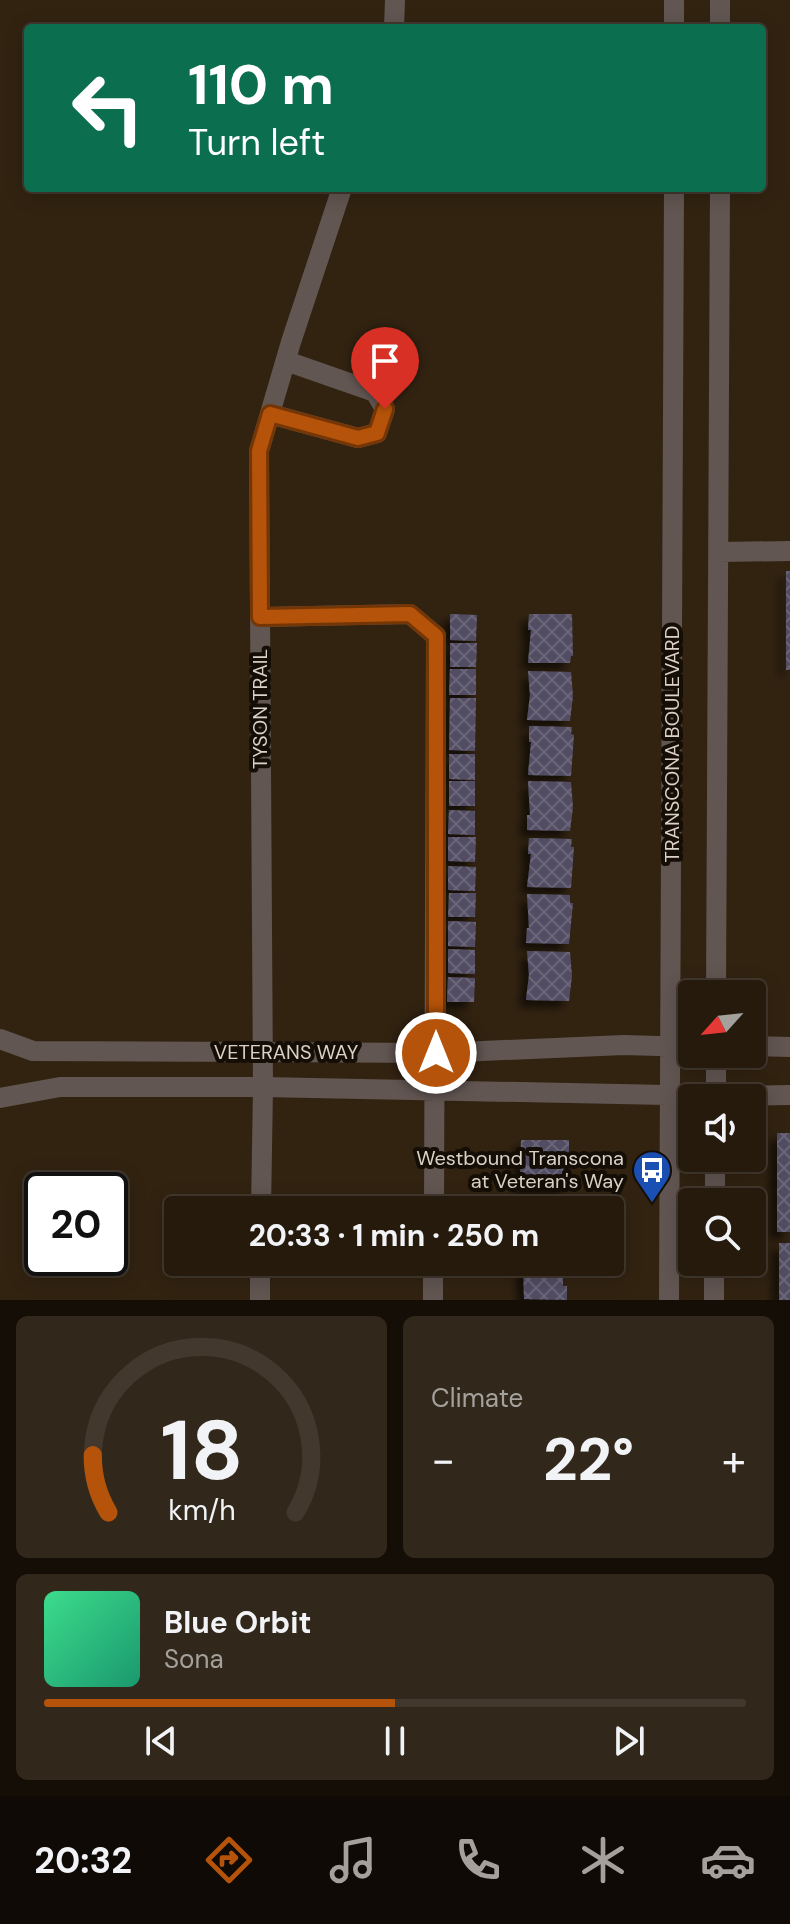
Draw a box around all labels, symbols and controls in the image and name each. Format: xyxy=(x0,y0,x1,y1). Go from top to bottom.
text: 110 m xyxy=(188,48,334,121)
icon: left xyxy=(56,56,160,160)
text: Turn left xyxy=(188,119,325,166)
pin xyxy=(351,327,419,409)
icon: arrive xyxy=(363,339,407,383)
street label: TRANSCONA BOULEVARD xyxy=(659,626,685,862)
street label: TYSON TRAIL xyxy=(247,649,273,769)
north arrow xyxy=(678,980,766,1068)
map controls xyxy=(678,980,766,1276)
position arrow xyxy=(394,1011,478,1095)
street label: VETERANS WAY xyxy=(214,1039,359,1065)
button: sound xyxy=(678,1084,766,1172)
place label: Westbound Transcona at Veteran's Way xyxy=(416,1145,624,1194)
bus stop icon: Westbound Transcona at Veteran's Way xyxy=(631,1149,673,1204)
speed limit sign: 20 xyxy=(24,1172,128,1276)
button: search xyxy=(678,1188,766,1276)
text: 20:33 · 1 min · 250 m xyxy=(249,1216,539,1255)
text: Climate xyxy=(431,1381,523,1415)
text: 18 xyxy=(160,1396,243,1505)
text: 22° xyxy=(543,1420,634,1499)
text: − xyxy=(431,1431,455,1489)
text: + xyxy=(722,1431,746,1489)
text: km/h xyxy=(168,1492,235,1529)
text: Blue Orbit xyxy=(164,1603,311,1642)
text: Sona xyxy=(164,1642,224,1676)
icon: previous xyxy=(139,1719,183,1763)
icon: pause xyxy=(373,1719,417,1763)
icon: next xyxy=(607,1719,651,1763)
icon: directions xyxy=(201,1832,257,1888)
icon: music xyxy=(325,1832,381,1888)
icon: phone xyxy=(450,1832,506,1888)
icon: climate xyxy=(575,1832,631,1888)
icon: car xyxy=(700,1832,756,1888)
text: 20:32 xyxy=(34,1837,132,1884)

